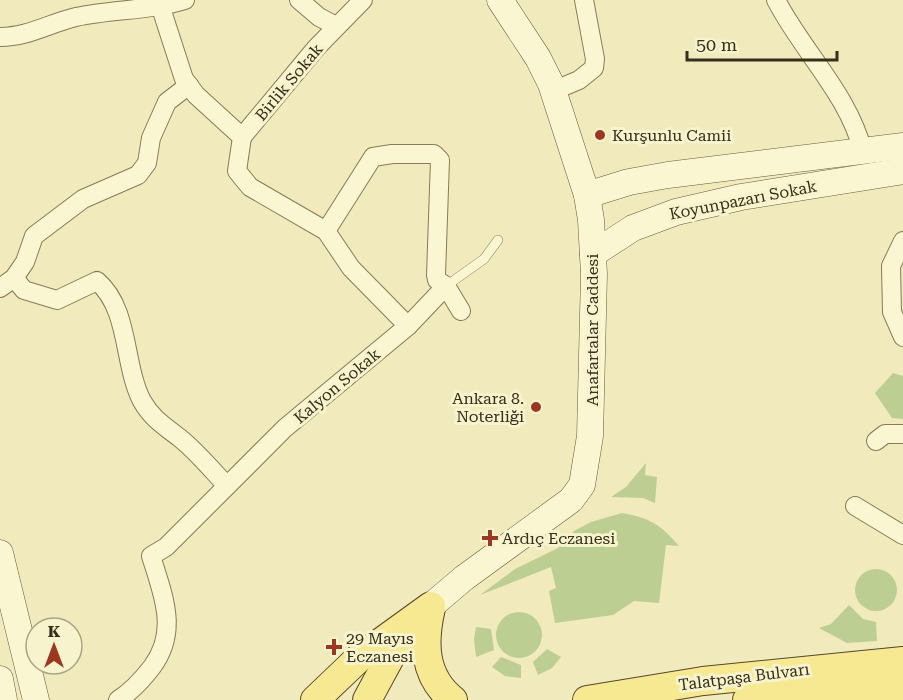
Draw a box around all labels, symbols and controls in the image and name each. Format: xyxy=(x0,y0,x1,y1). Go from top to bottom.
scale bar xyxy=(687,24,837,62)
text: 50 m xyxy=(696,34,737,55)
street label: Birlik Sokak xyxy=(251,39,327,125)
place label: Kurşunlu Camii xyxy=(612,126,731,145)
marker: Kurşunlu Camii xyxy=(593,128,607,142)
street label: Koyunpazarı Sokak xyxy=(668,176,818,224)
street label: Anafartalar Caddesi xyxy=(583,254,602,406)
street label: Kalyon Sokak xyxy=(290,344,384,428)
place label: Ankara 8. Noterliği xyxy=(452,389,524,426)
marker: Ankara 8. Noterliği xyxy=(529,400,543,414)
place label: Ardıç Eczanesi xyxy=(502,529,615,548)
marker: Ardıç Eczanesi xyxy=(483,531,497,545)
north arrow xyxy=(24,616,84,676)
text: K xyxy=(48,622,61,641)
place label: 29 Mayıs Eczanesi xyxy=(346,629,414,666)
marker: 29 Mayıs Eczanesi xyxy=(327,640,341,654)
street label: Talatpaşa Bulvarı xyxy=(677,660,811,694)

